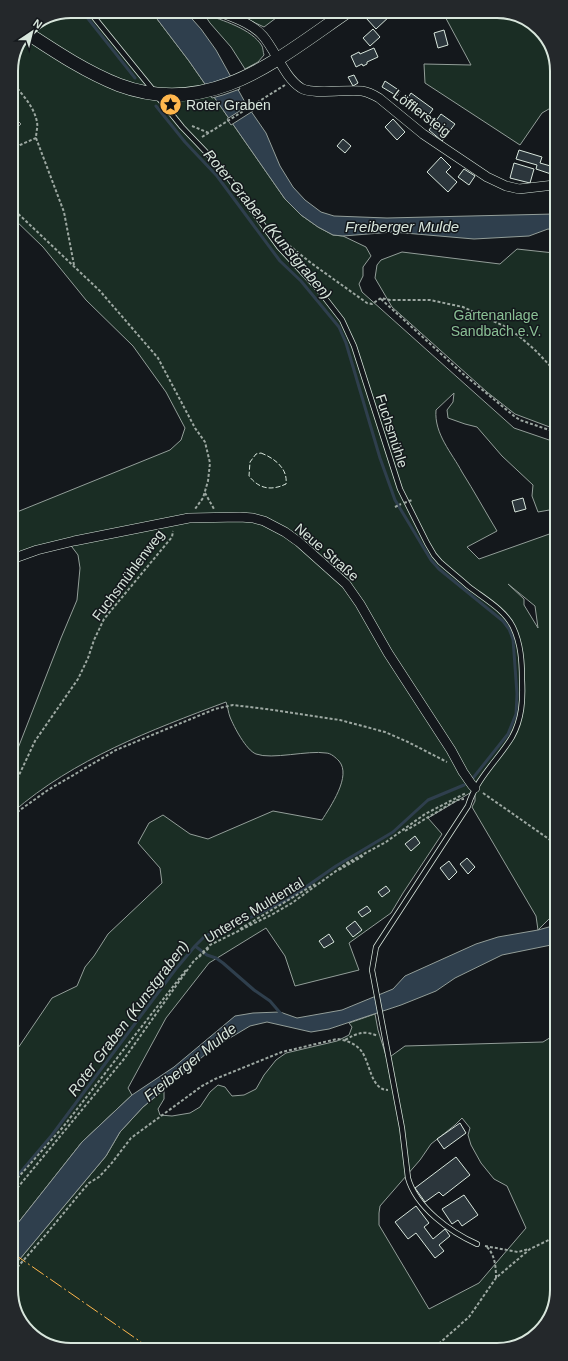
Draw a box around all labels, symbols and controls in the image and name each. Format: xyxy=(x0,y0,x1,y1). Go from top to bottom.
north arrow xyxy=(12,12,52,52)
text: N xyxy=(31,17,44,31)
street label: Löfflersteig xyxy=(390,86,454,140)
place icon: Roter Graben xyxy=(158,92,184,118)
place label: Roter Graben xyxy=(186,97,271,113)
water label: Roter Graben (Kunstgraben) xyxy=(200,146,336,302)
water label: Freiberger Mulde xyxy=(345,218,459,235)
park label: Gartenanlage Sandbach e.V. xyxy=(451,307,541,339)
street label: Fuchsmühle xyxy=(373,392,411,470)
street label: Neue Straße xyxy=(292,520,362,584)
street label: Fuchsmühlenweg xyxy=(89,526,167,624)
street label: Unteres Muldental xyxy=(201,874,307,946)
water label: Roter Graben (Kunstgraben) xyxy=(64,937,192,1099)
water label: Freiberger Mulde xyxy=(140,1019,240,1105)

